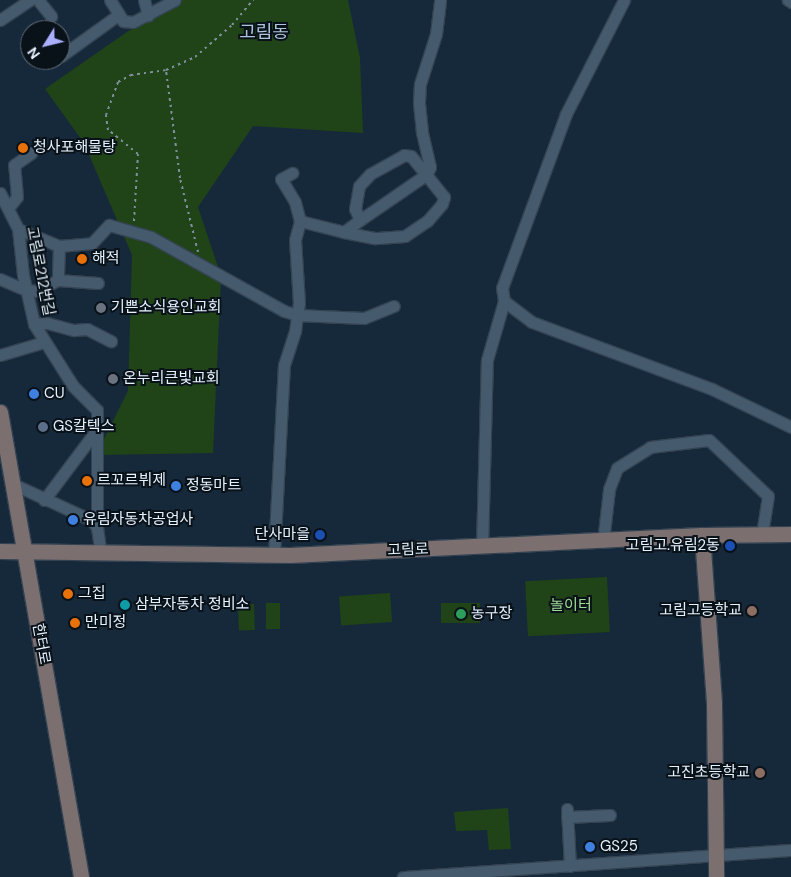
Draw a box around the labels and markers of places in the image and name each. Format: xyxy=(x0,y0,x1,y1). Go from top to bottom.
place label: 청사포해물탕 xyxy=(33,139,116,157)
marker: 청사포해물탕 xyxy=(17,142,29,154)
place label: 해적 xyxy=(92,250,120,268)
marker: 해적 xyxy=(76,253,88,265)
place label: 기쁜소식용인교회 xyxy=(111,299,221,317)
marker: 기쁜소식용인교회 xyxy=(95,302,107,314)
place label: 온누리큰빛교회 xyxy=(123,370,220,388)
marker: 온누리큰빛교회 xyxy=(107,373,119,385)
place label: CU xyxy=(44,385,65,403)
marker: CU xyxy=(28,388,40,400)
place label: GS칼텍스 xyxy=(53,418,114,436)
marker: GS칼텍스 xyxy=(37,421,49,433)
place label: 르꼬르뷔제 xyxy=(97,472,166,490)
marker: 르꼬르뷔제 xyxy=(81,475,93,487)
place label: 정동마트 xyxy=(186,477,241,495)
marker: 정동마트 xyxy=(170,480,182,492)
place label: 유림자동차공업사 xyxy=(83,511,193,529)
marker: 유림자동차공업사 xyxy=(67,514,79,526)
place label: 단사마을 xyxy=(255,526,310,544)
marker: 단사마을 xyxy=(314,529,326,541)
place label: 고림고.유림2동 xyxy=(626,537,720,555)
marker: 고림고.유림2동 xyxy=(724,540,736,552)
place label: 그집 xyxy=(78,585,106,603)
marker: 그집 xyxy=(62,588,74,600)
place label: 삼부자동차 정비소 xyxy=(135,596,249,614)
marker: 삼부자동차 정비소 xyxy=(119,599,131,611)
place label: 고림고등학교 xyxy=(659,602,742,620)
place label: 농구장 xyxy=(471,605,512,623)
marker: 고림고등학교 xyxy=(746,605,758,617)
marker: 농구장 xyxy=(455,608,467,620)
place label: 만미정 xyxy=(85,614,126,632)
marker: 만미정 xyxy=(69,617,81,629)
place label: 고진초등학교 xyxy=(667,764,750,782)
marker: 고진초등학교 xyxy=(754,767,766,779)
place label: GS25 xyxy=(600,838,638,856)
marker: GS25 xyxy=(584,841,596,853)

